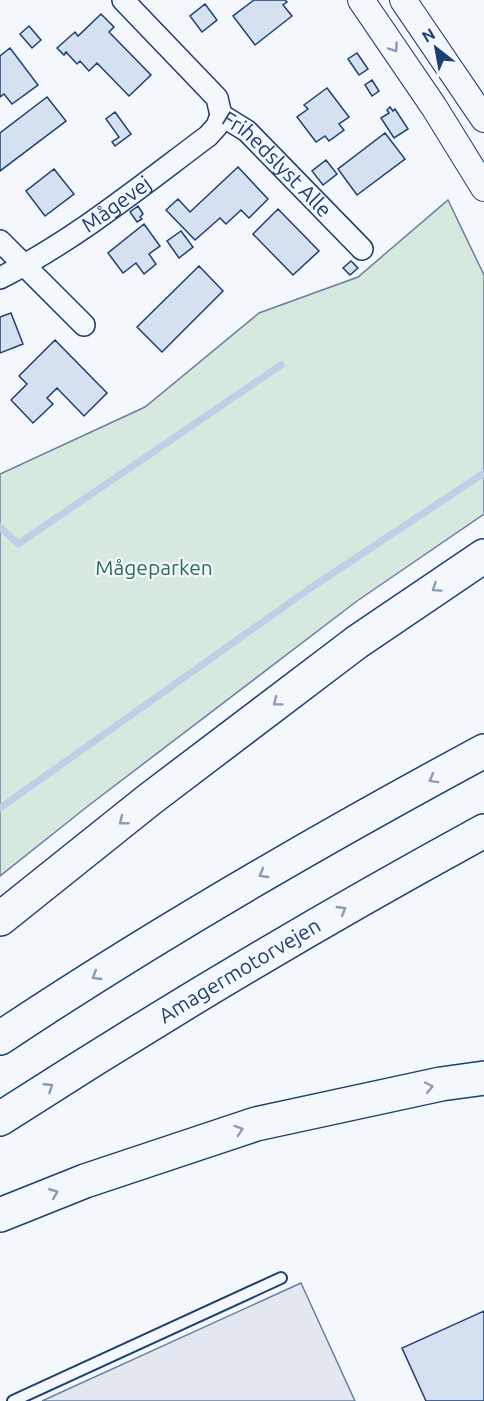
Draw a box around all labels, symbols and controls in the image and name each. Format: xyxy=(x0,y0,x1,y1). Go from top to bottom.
north arrow xyxy=(406,18,466,78)
text: N xyxy=(419,24,438,46)
one-way arrow xyxy=(387,42,398,53)
street label: Frihedslyst Alle xyxy=(218,106,337,222)
street label: Mågevej xyxy=(77,170,155,237)
park label: Mågeparken xyxy=(95,555,213,579)
one-way arrow xyxy=(431,581,442,592)
one-way arrow xyxy=(273,695,284,706)
one-way arrow xyxy=(428,772,439,783)
one-way arrow xyxy=(118,813,129,824)
one-way arrow xyxy=(259,867,269,879)
one-way arrow xyxy=(336,906,346,918)
street label: Amagermotorvejen xyxy=(154,913,325,1027)
one-way arrow xyxy=(92,968,102,980)
one-way arrow xyxy=(423,1081,433,1094)
one-way arrow xyxy=(42,1083,53,1094)
one-way arrow xyxy=(233,1125,244,1137)
one-way arrow xyxy=(48,1188,59,1200)

